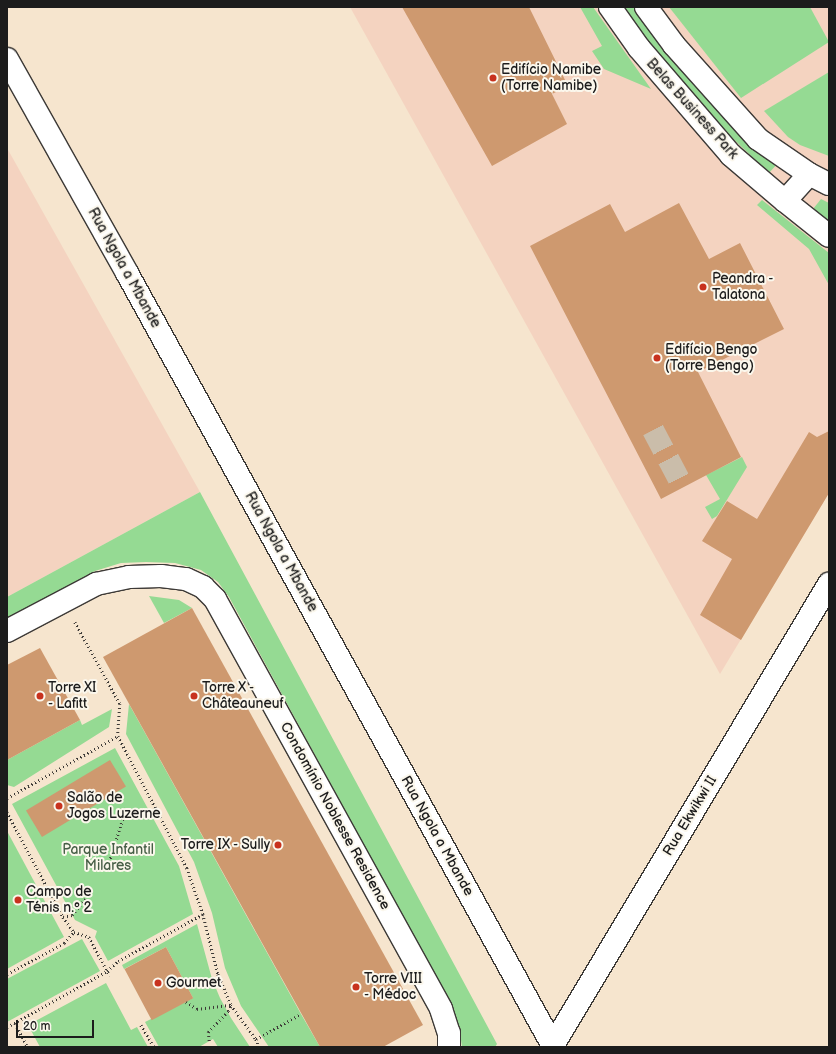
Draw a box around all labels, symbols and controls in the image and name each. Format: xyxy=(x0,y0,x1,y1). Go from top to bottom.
street label: Belas Business Park xyxy=(643,55,741,163)
place label: Edifício Namibe (Torre Namibe) xyxy=(501,62,601,94)
marker: Edifício Namibe (Torre Namibe) xyxy=(488,73,498,83)
street label: Rua Ngola a Mbande xyxy=(84,205,164,331)
place label: Peandra - Talatona xyxy=(712,271,774,304)
marker: Peandra - Talatona xyxy=(697,281,709,293)
place label: Edifício Bengo (Torre Bengo) xyxy=(665,342,757,374)
marker: Edifício Bengo (Torre Bengo) xyxy=(652,353,662,363)
street label: Rua Ngola a Mbande xyxy=(241,489,321,615)
place label: Torre XI - Lafitt xyxy=(48,680,97,712)
place label: Torre X - Châteauneuf xyxy=(202,680,284,712)
marker: Torre XI - Lafitt xyxy=(35,691,45,701)
marker: Torre X - Châteauneuf xyxy=(189,691,199,701)
street label: Condomínio Noblesse Residence xyxy=(276,719,394,913)
street label: Rua Ngola a Mbande xyxy=(397,773,477,899)
street label: Rua Ekwikwi II xyxy=(660,773,720,859)
place label: Salão de Jogos Luzerne xyxy=(67,790,161,822)
marker: Salão de Jogos Luzerne xyxy=(54,801,64,811)
place label: Torre IX - Sully xyxy=(179,837,270,853)
marker: Torre IX - Sully xyxy=(273,840,283,850)
park label: Parque Infantil Milares xyxy=(62,842,154,874)
place label: Campo de Ténis n.º 2 xyxy=(26,884,92,916)
marker: Campo de Ténis n.º 2 xyxy=(13,895,23,905)
place label: Torre VIII - Médoc xyxy=(364,971,422,1004)
place label: Gourmet xyxy=(166,975,221,991)
marker: Gourmet xyxy=(153,978,163,988)
marker: Torre VIII - Médoc xyxy=(351,982,361,992)
scale bar xyxy=(18,1012,96,1038)
text: 20 m xyxy=(23,1019,50,1034)

